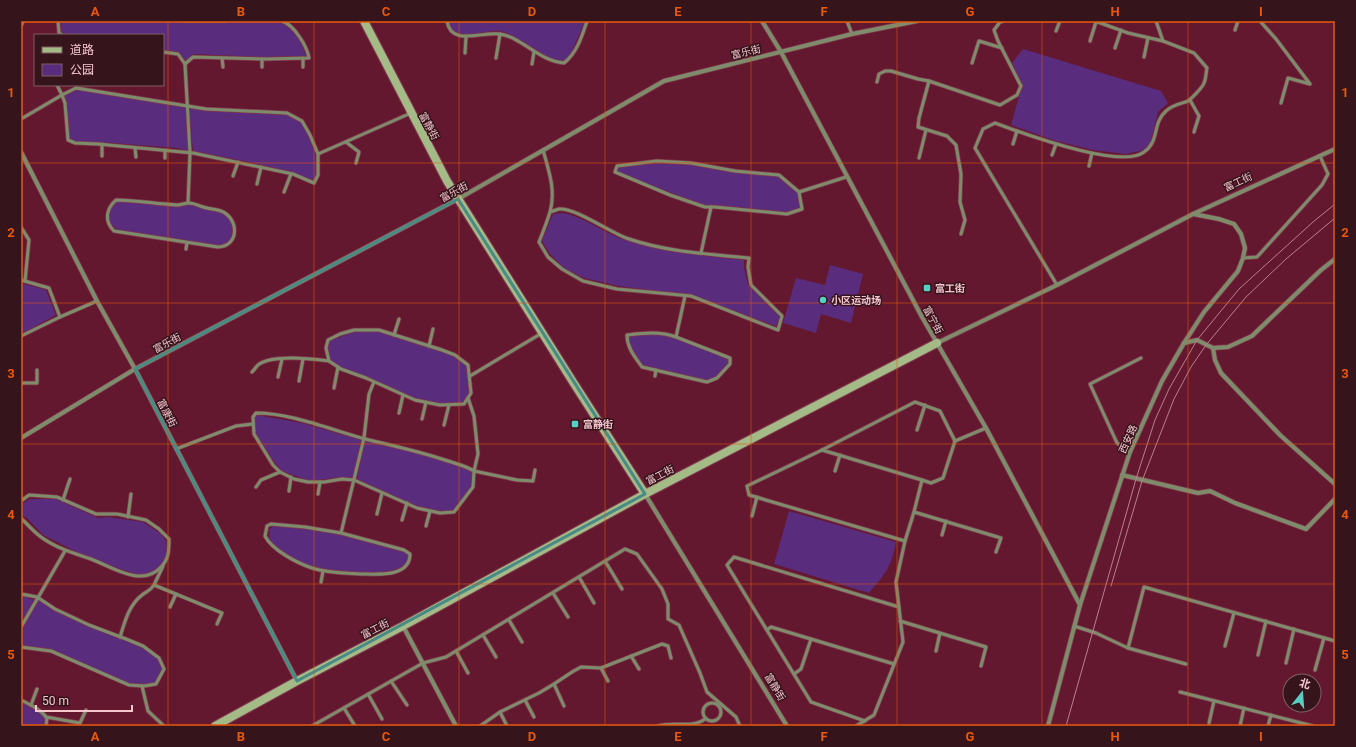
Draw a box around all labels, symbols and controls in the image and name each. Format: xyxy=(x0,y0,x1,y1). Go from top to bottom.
text: A xyxy=(91,4,100,19)
text: B xyxy=(237,4,245,19)
text: C xyxy=(382,4,391,19)
text: D xyxy=(528,4,536,19)
text: E xyxy=(674,4,682,19)
text: F xyxy=(820,4,828,19)
text: G xyxy=(966,4,975,19)
text: H xyxy=(1110,4,1120,19)
text: I xyxy=(1259,4,1263,19)
legend xyxy=(34,34,164,86)
text: 道路 xyxy=(70,43,94,57)
street label: 富乐街 xyxy=(730,43,762,61)
text: 公园 xyxy=(70,63,94,77)
text: 1 xyxy=(7,85,15,100)
text: 1 xyxy=(1341,85,1349,100)
street label: 富静街 xyxy=(417,110,441,142)
street label: 富工街 xyxy=(1222,171,1254,193)
street label: 富乐街 xyxy=(438,180,470,204)
text: 2 xyxy=(7,225,15,240)
text: 2 xyxy=(1341,225,1349,240)
marker: 富工街 xyxy=(922,283,932,293)
place label: 富工街 xyxy=(935,283,965,294)
marker: 小区运动场 xyxy=(818,295,828,305)
place label: 小区运动场 xyxy=(831,295,881,306)
street label: 富宁街 xyxy=(921,304,945,336)
street label: 富乐街 xyxy=(151,331,183,355)
text: 3 xyxy=(7,366,15,381)
text: 3 xyxy=(1341,366,1349,381)
street label: 富康街 xyxy=(155,397,179,429)
marker: 富静街 xyxy=(570,419,580,429)
place label: 富静街 xyxy=(583,419,613,430)
street label: 西安路 xyxy=(1117,423,1139,455)
street label: 富工街 xyxy=(644,463,676,487)
text: 4 xyxy=(7,507,15,522)
text: 4 xyxy=(1341,507,1349,522)
street label: 富工街 xyxy=(359,617,391,641)
text: 5 xyxy=(7,647,15,662)
text: 5 xyxy=(1341,647,1349,662)
street label: 富静街 xyxy=(763,671,787,703)
north arrow xyxy=(1282,673,1322,713)
text: 北 xyxy=(1298,676,1312,692)
scale bar xyxy=(36,687,132,713)
text: 50 m xyxy=(42,694,69,708)
text: A xyxy=(91,729,100,744)
text: B xyxy=(237,729,245,744)
text: C xyxy=(382,729,391,744)
text: D xyxy=(528,729,536,744)
text: E xyxy=(674,729,682,744)
text: F xyxy=(820,729,828,744)
text: G xyxy=(966,729,975,744)
text: H xyxy=(1110,729,1120,744)
text: I xyxy=(1259,729,1263,744)

